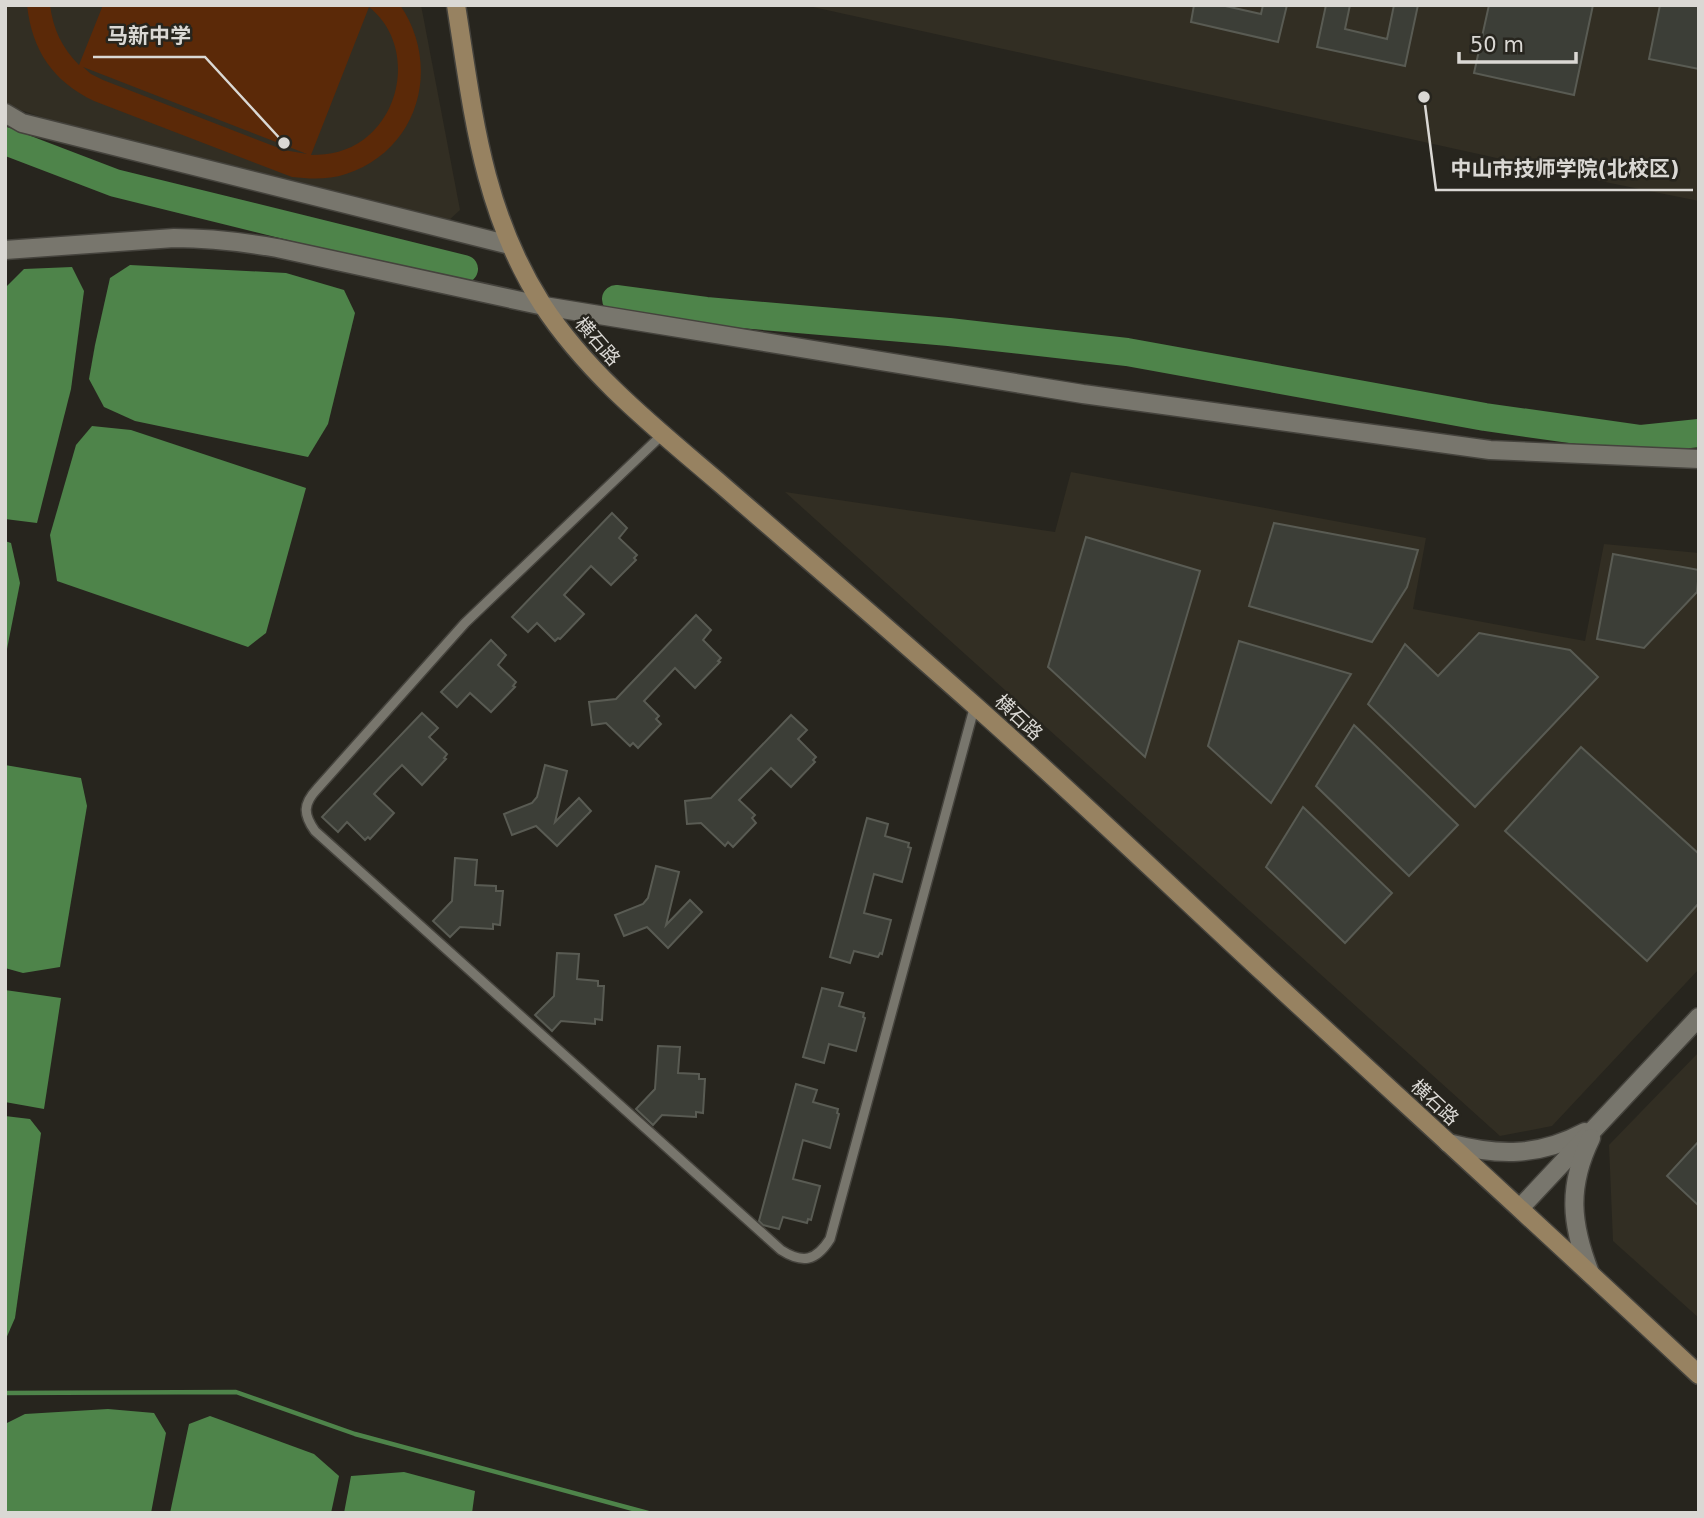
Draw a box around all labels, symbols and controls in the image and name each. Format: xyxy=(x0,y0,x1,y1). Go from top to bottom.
callout: 马新中学 xyxy=(93,15,205,57)
scale bar xyxy=(1459,21,1576,65)
text: 马新中学 xyxy=(107,24,191,48)
text: 50 m xyxy=(1470,33,1524,57)
callout: 中山市技师学院(北校区) xyxy=(1436,148,1693,190)
text: 中山市技师学院(北校区) xyxy=(1450,157,1680,181)
street label: 横石路 xyxy=(571,312,625,370)
street label: 横石路 xyxy=(991,690,1047,744)
street label: 横石路 xyxy=(1407,1075,1463,1129)

